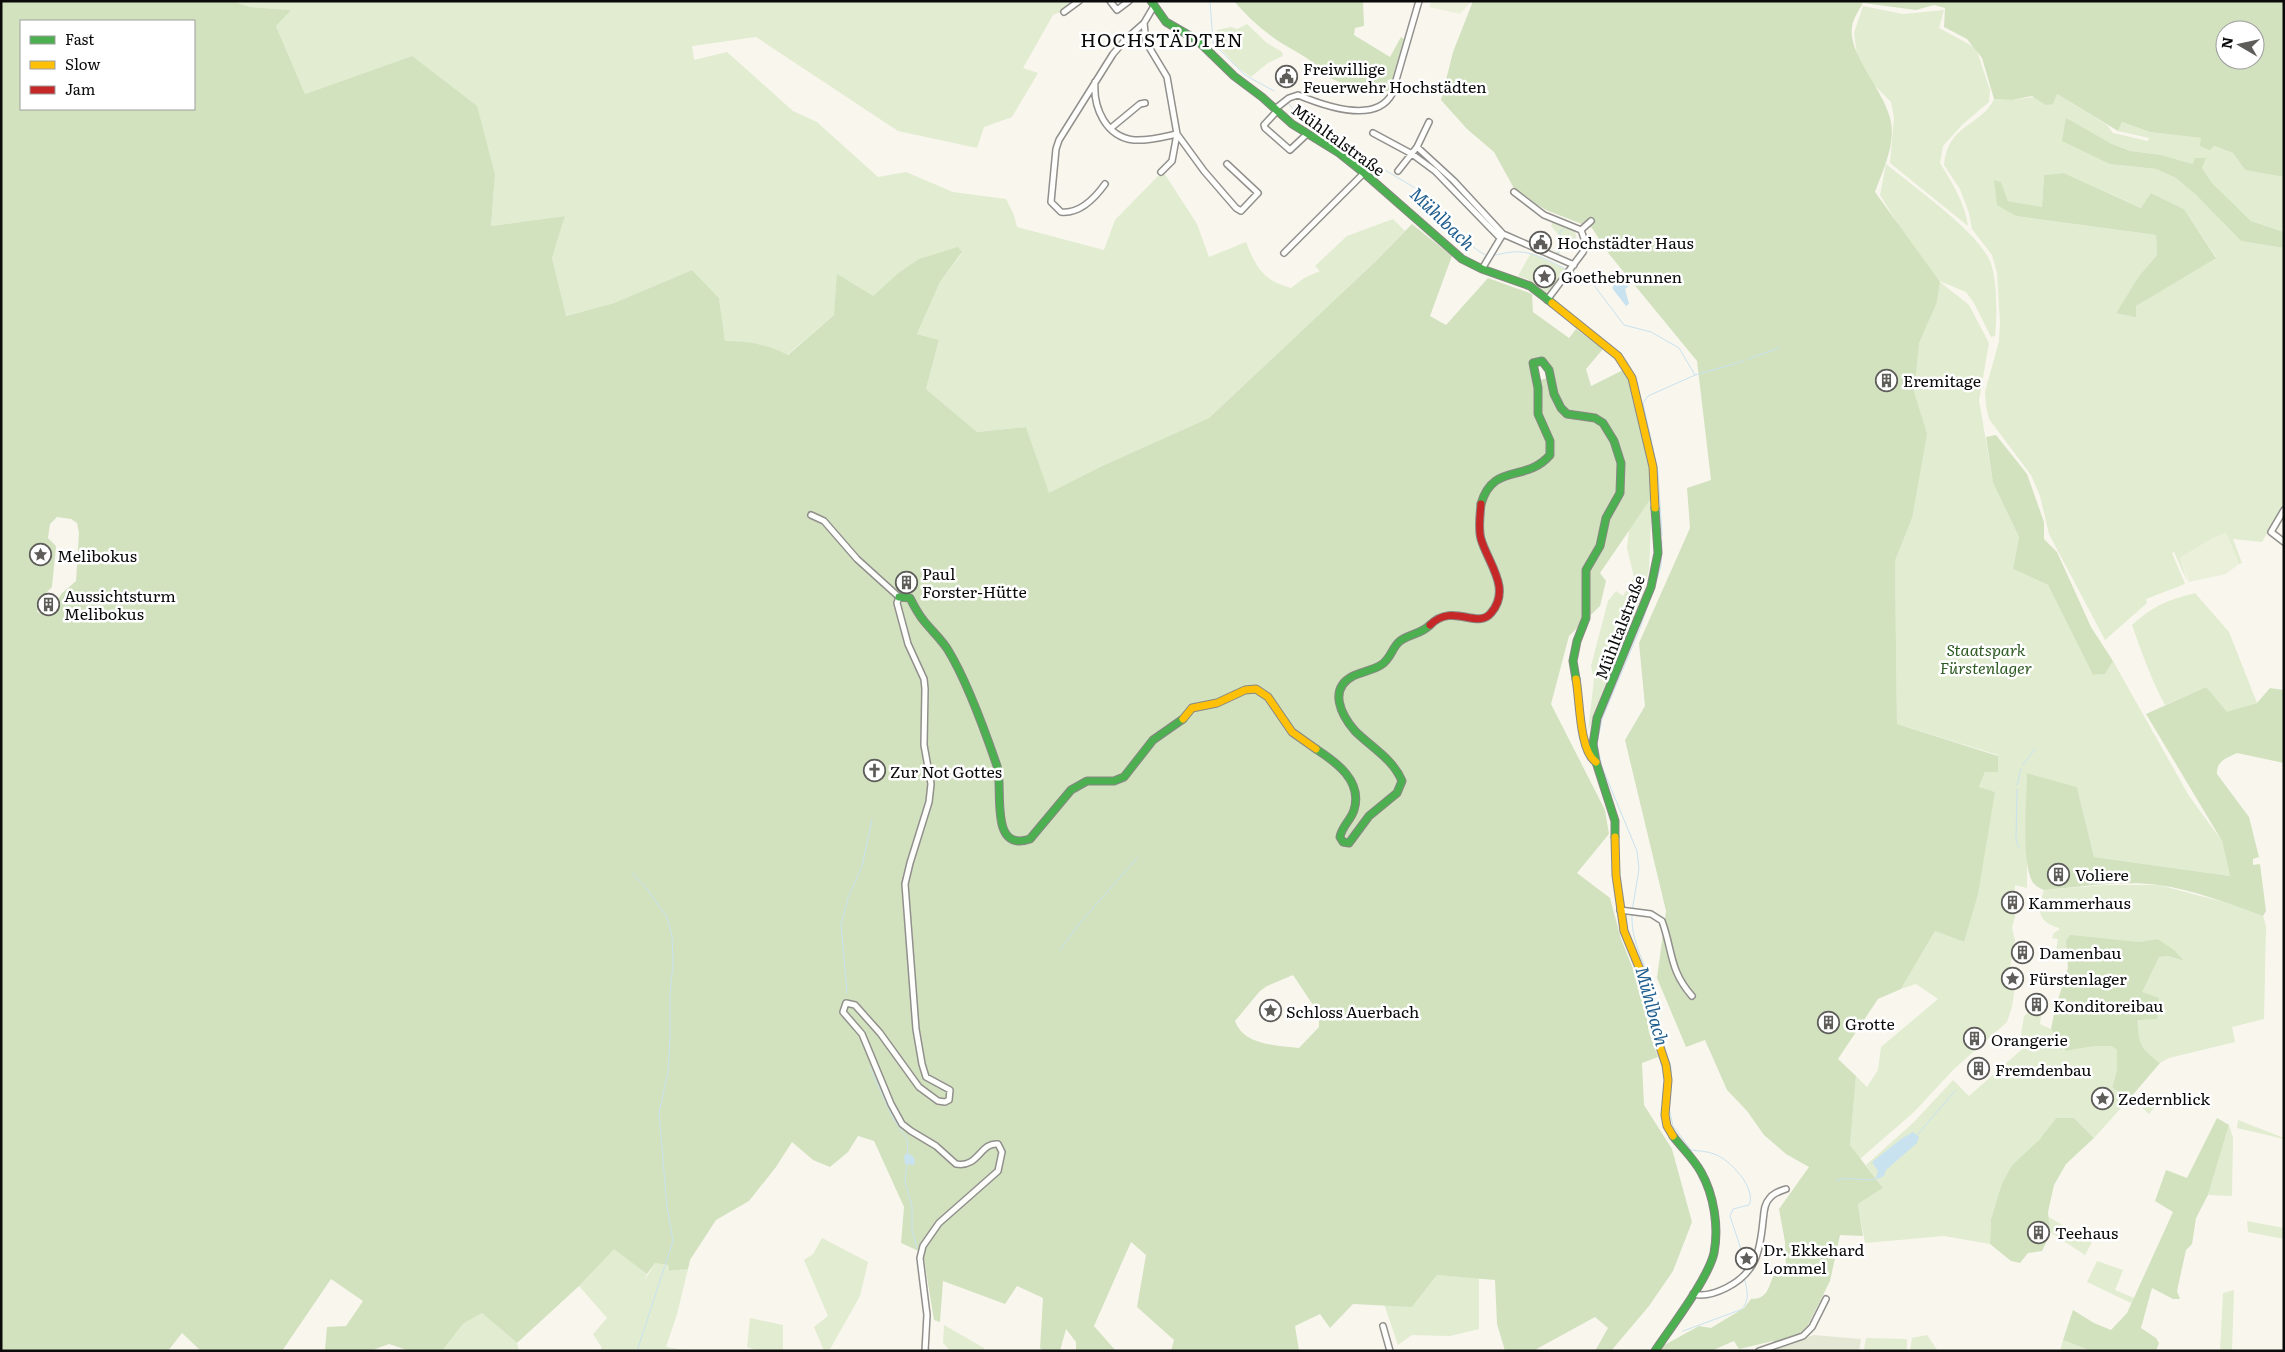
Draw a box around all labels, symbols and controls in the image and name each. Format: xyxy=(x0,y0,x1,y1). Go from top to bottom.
legend xyxy=(20,20,195,110)
north arrow xyxy=(2215,20,2265,70)
district label: HOCHSTÄDTEN xyxy=(1080,25,1244,53)
text: Fast xyxy=(65,27,94,50)
text: N xyxy=(2215,35,2237,50)
text: Slow xyxy=(65,52,100,75)
place label: Freiwillige Feuerwehr Hochstädten xyxy=(1303,56,1487,98)
public building icon: Freiwillige Feuerwehr Hochstädten xyxy=(1275,65,1299,89)
text: Jam xyxy=(65,77,96,100)
street label: Mühltalstraße xyxy=(1287,97,1391,181)
water label: Mühlbach xyxy=(1404,180,1482,256)
public building icon: Hochstädter Haus xyxy=(1529,230,1553,254)
place label: Hochstädter Haus xyxy=(1557,230,1694,254)
place icon: Goethebrunnen xyxy=(1533,264,1557,288)
place label: Goethebrunnen xyxy=(1561,264,1683,288)
building icon: Eremitage xyxy=(1875,368,1899,392)
place label: Eremitage xyxy=(1903,368,1981,392)
place icon: Melibokus xyxy=(29,543,53,567)
place label: Melibokus xyxy=(57,543,137,567)
place label: Paul Forster-Hütte xyxy=(922,561,1027,603)
building icon: Paul Forster-Hütte xyxy=(894,570,918,594)
street label: Mühltalstraße xyxy=(1588,571,1650,683)
place label: Aussichtsturm Melibokus xyxy=(64,583,176,625)
building icon: Aussichtsturm Melibokus xyxy=(36,592,60,616)
park label: Staatspark Fürstenlager xyxy=(1940,637,2032,679)
church icon: Zur Not Gottes xyxy=(862,759,886,783)
place label: Zur Not Gottes xyxy=(890,759,1002,783)
building icon: Voliere xyxy=(2047,862,2071,886)
place label: Voliere xyxy=(2075,862,2129,886)
building icon: Kammerhaus xyxy=(2000,890,2024,914)
place label: Kammerhaus xyxy=(2028,890,2131,914)
building icon: Damenbau xyxy=(2011,940,2035,964)
place label: Damenbau xyxy=(2039,940,2121,964)
water label: Mühlbach xyxy=(1629,963,1677,1049)
place icon: Fürstenlager xyxy=(2001,966,2025,990)
place label: Fürstenlager xyxy=(2029,966,2127,990)
building icon: Konditoreibau xyxy=(2025,993,2049,1017)
place label: Konditoreibau xyxy=(2053,993,2164,1017)
place icon: Schloss Auerbach xyxy=(1258,999,1282,1023)
place label: Schloss Auerbach xyxy=(1286,999,1420,1023)
building icon: Grotte xyxy=(1817,1011,1841,1035)
place label: Grotte xyxy=(1845,1011,1895,1035)
building icon: Orangerie xyxy=(1963,1027,1987,1051)
place label: Orangerie xyxy=(1991,1027,2068,1051)
building icon: Fremdenbau xyxy=(1967,1057,1991,1081)
place label: Fremdenbau xyxy=(1995,1057,2091,1081)
place icon: Zedernblick xyxy=(2090,1086,2114,1110)
place label: Zedernblick xyxy=(2118,1086,2210,1110)
building icon: Teehaus xyxy=(2027,1220,2051,1244)
place label: Teehaus xyxy=(2055,1220,2118,1244)
place label: Dr. Ekkehard Lommel xyxy=(1763,1237,1865,1279)
place icon: Dr. Ekkehard Lommel xyxy=(1735,1246,1759,1270)

